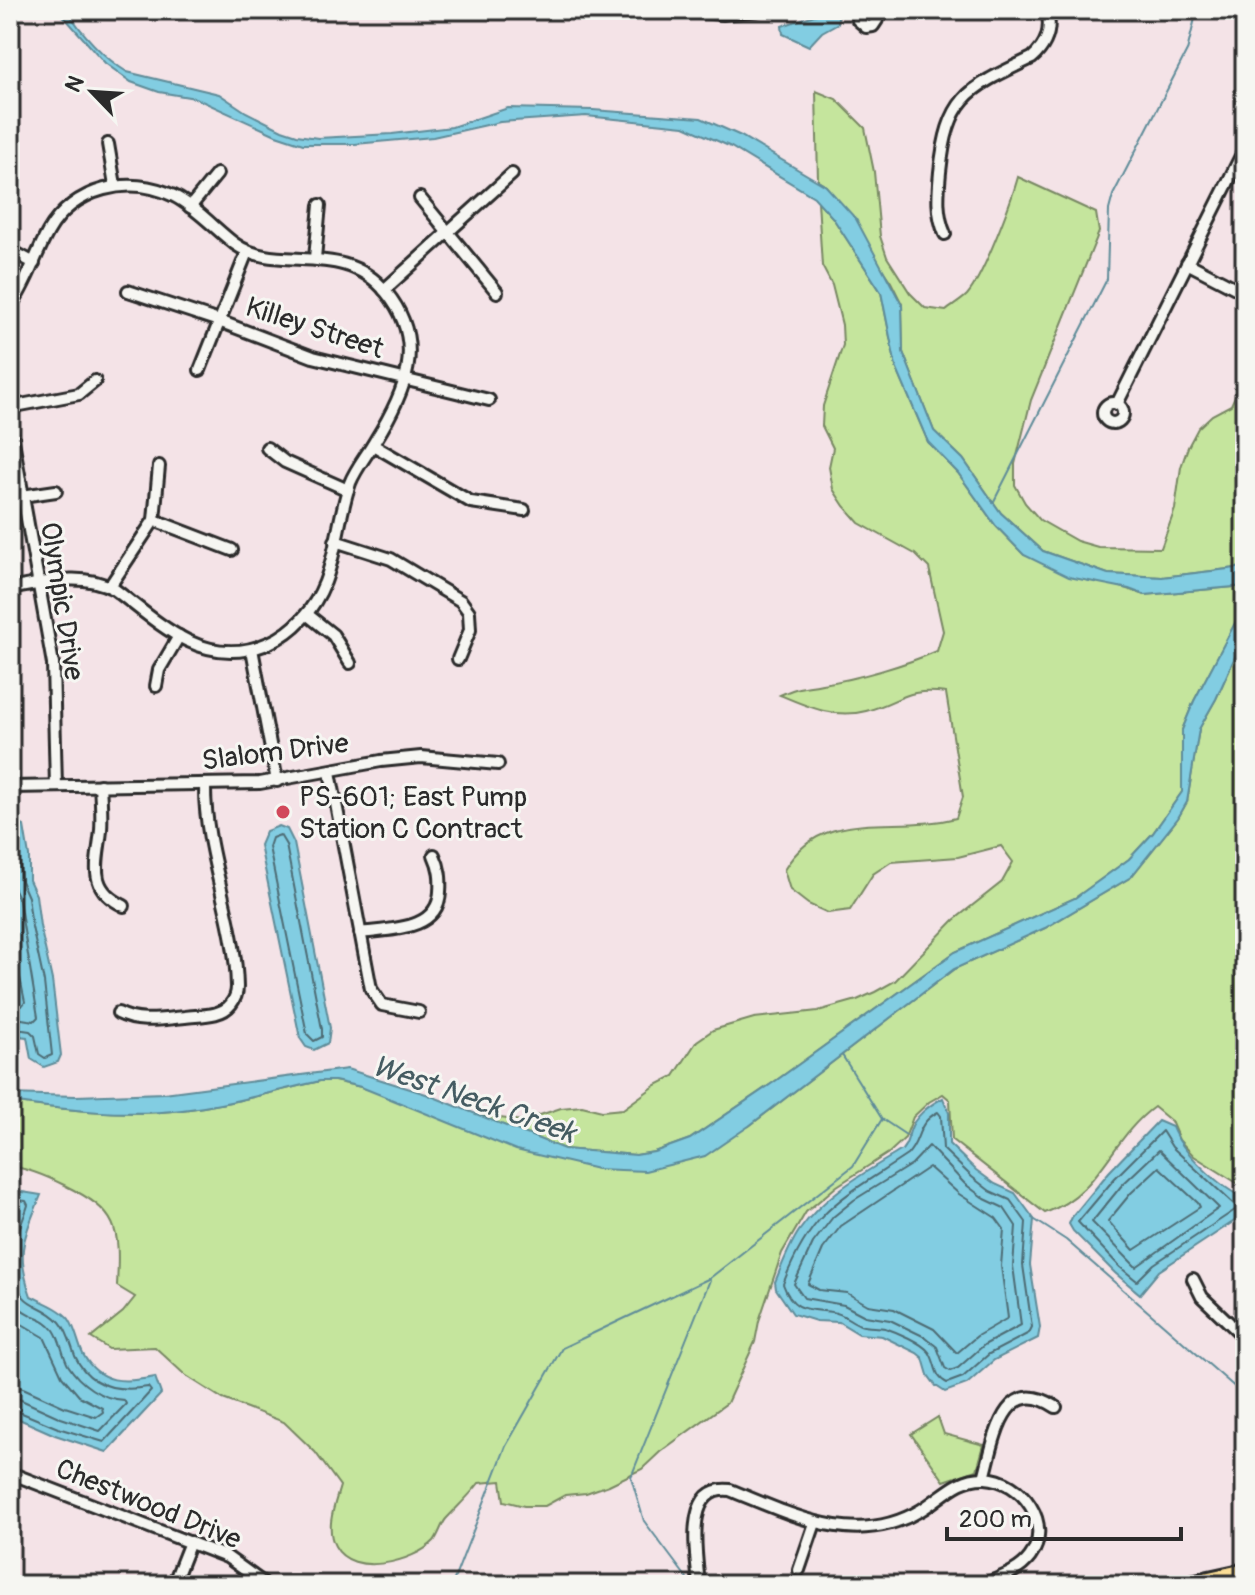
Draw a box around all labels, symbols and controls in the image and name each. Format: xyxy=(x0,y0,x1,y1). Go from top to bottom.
north arrow xyxy=(52,52,132,132)
text: N xyxy=(59,71,91,97)
street label: Killey Street xyxy=(241,290,389,367)
street label: Olympic Drive xyxy=(32,520,91,683)
street label: Slalom Drive xyxy=(200,726,351,779)
place label: PS-601; East Pump Station C Contract xyxy=(299,780,527,847)
marker: PS-601; East Pump Station C Contract xyxy=(274,803,292,821)
water label: West Neck Creek xyxy=(367,1047,583,1152)
street label: Chestwood Drive xyxy=(51,1451,246,1558)
scale bar xyxy=(947,1491,1181,1541)
text: 200 m xyxy=(959,1505,1032,1534)

